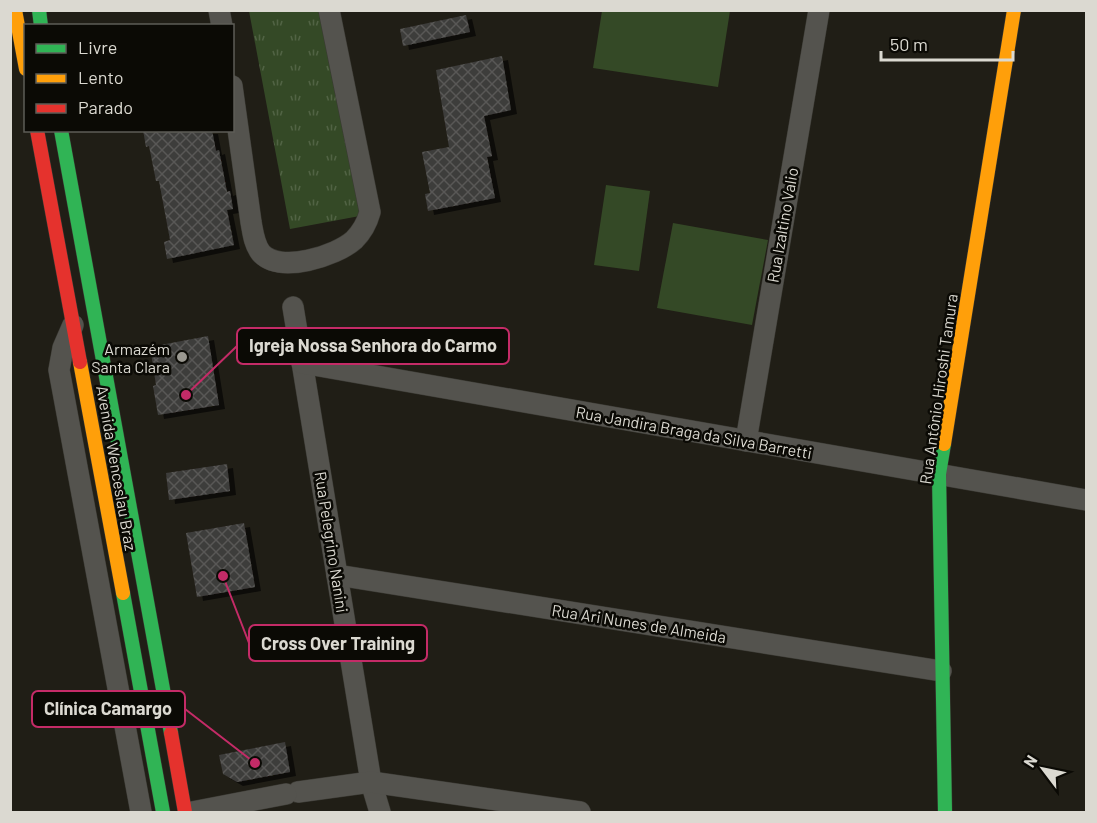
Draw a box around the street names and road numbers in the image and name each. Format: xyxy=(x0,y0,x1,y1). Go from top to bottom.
street label: Rua Izaltino Valio xyxy=(763,166,801,284)
street label: Rua Antônio Hiroshi Tamura xyxy=(915,292,961,486)
street label: Avenida Wenceslau Braz xyxy=(93,384,141,552)
street label: Rua Jandira Braga da Silva Barretti xyxy=(574,402,814,462)
street label: Rua Pelegrino Nanini xyxy=(311,470,353,614)
street label: Rua Ari Nunes de Almeida xyxy=(550,600,728,646)

